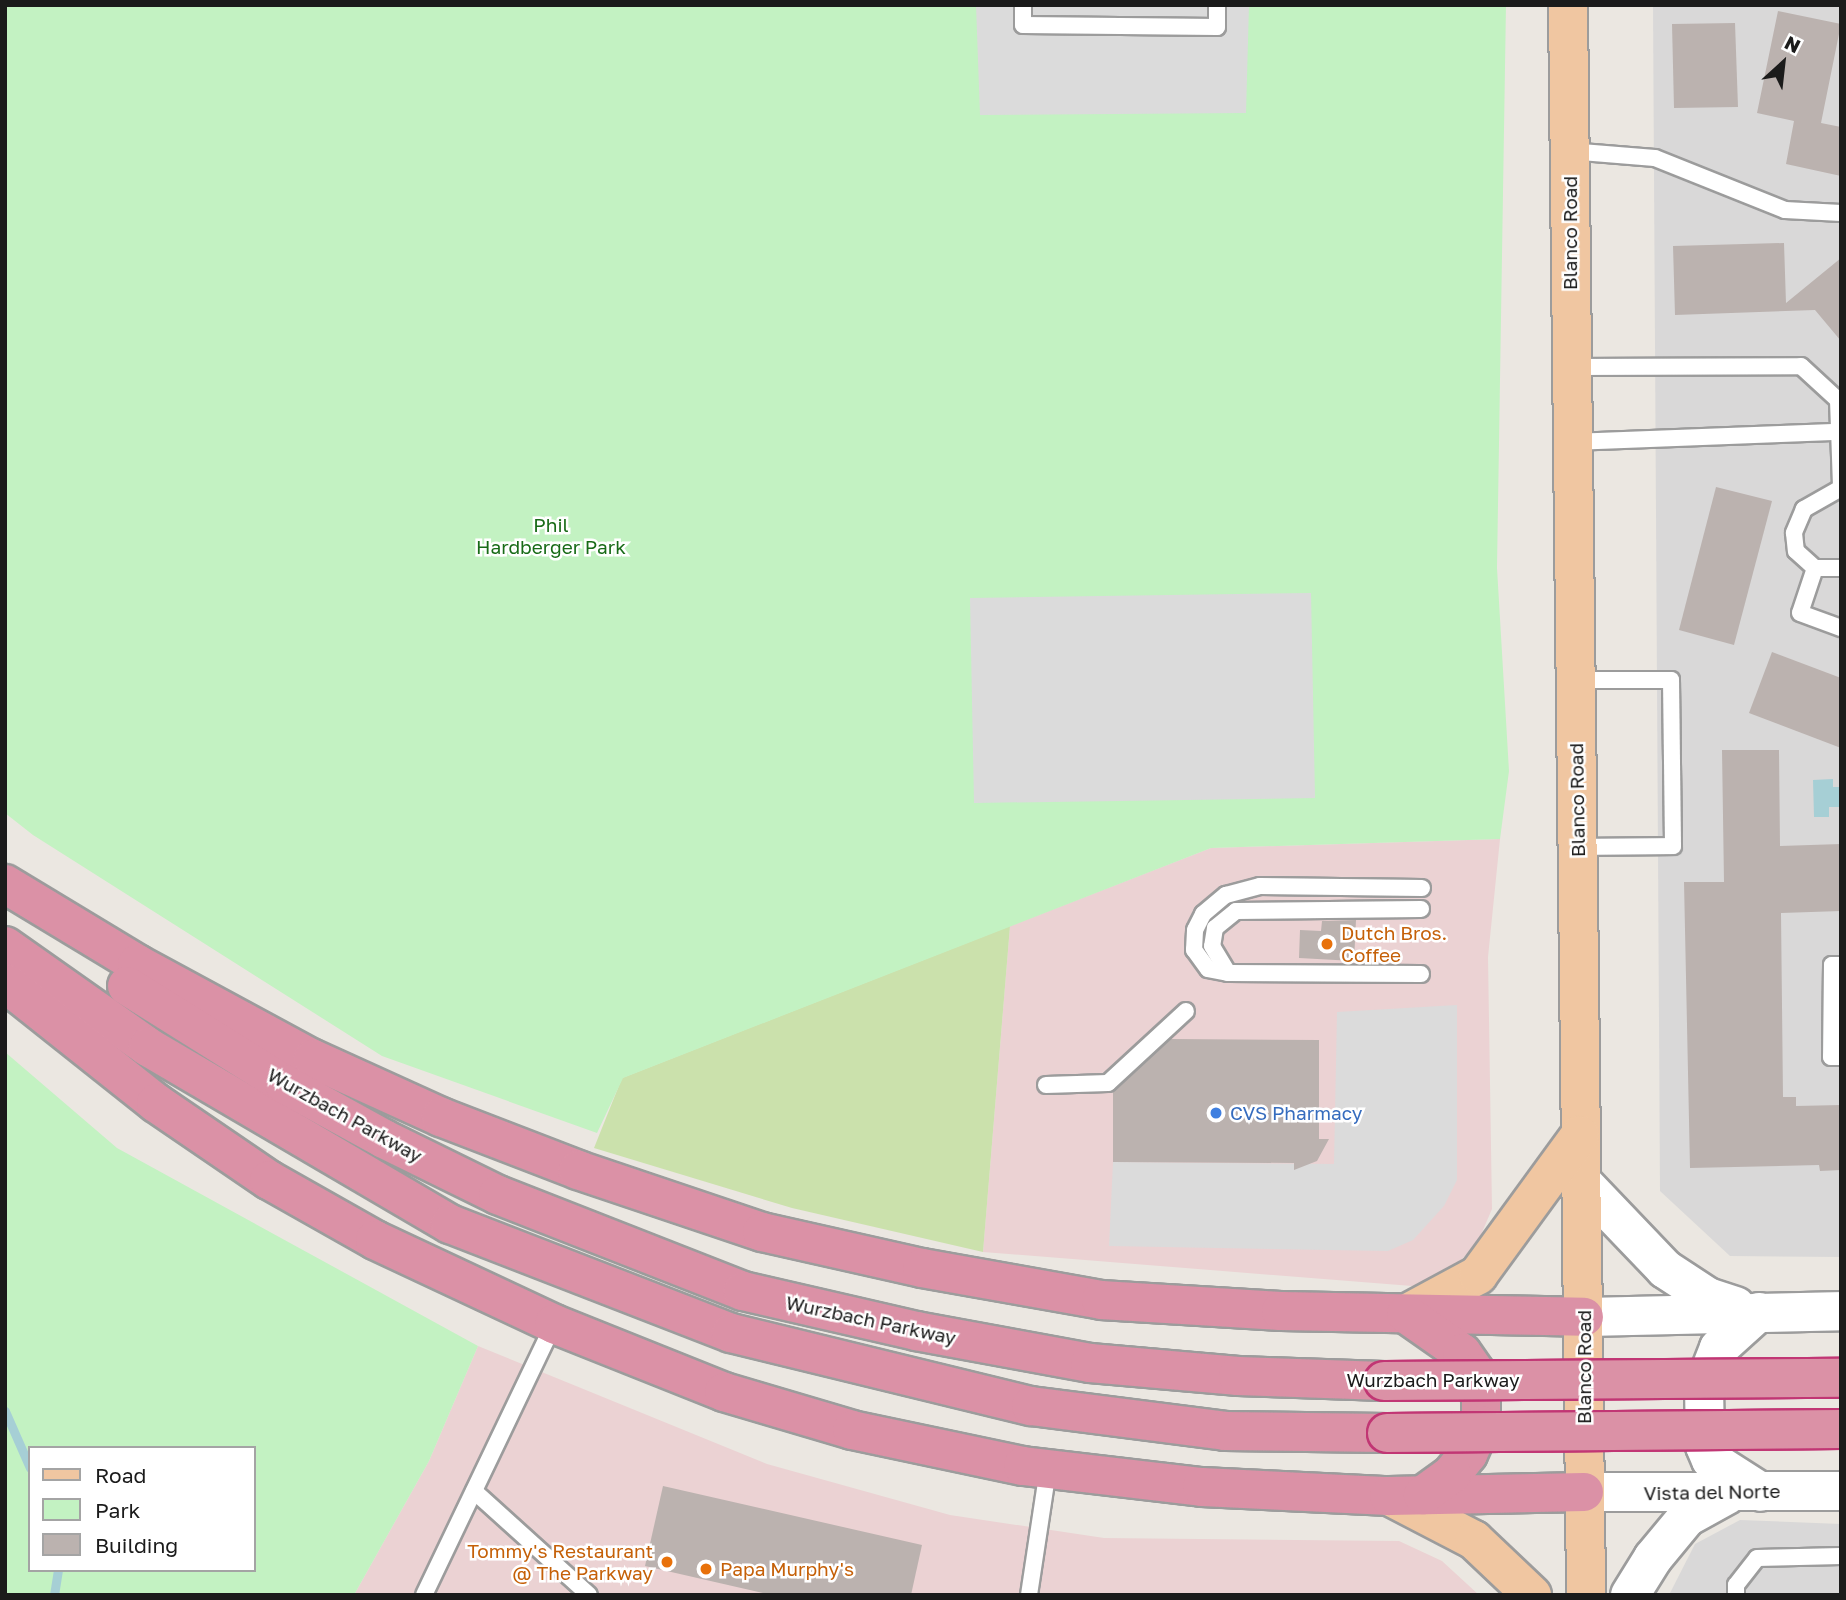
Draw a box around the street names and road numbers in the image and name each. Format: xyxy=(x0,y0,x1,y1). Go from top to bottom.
street label: Blanco Road xyxy=(1559,176,1581,290)
street label: Blanco Road xyxy=(1565,743,1589,857)
street label: Wurzbach Parkway xyxy=(264,1063,426,1167)
street label: Wurzbach Parkway xyxy=(784,1291,958,1349)
street label: Blanco Road xyxy=(1573,1310,1595,1424)
street label: Wurzbach Parkway xyxy=(1346,1369,1520,1391)
street label: Vista del Norte xyxy=(1643,1479,1781,1505)

